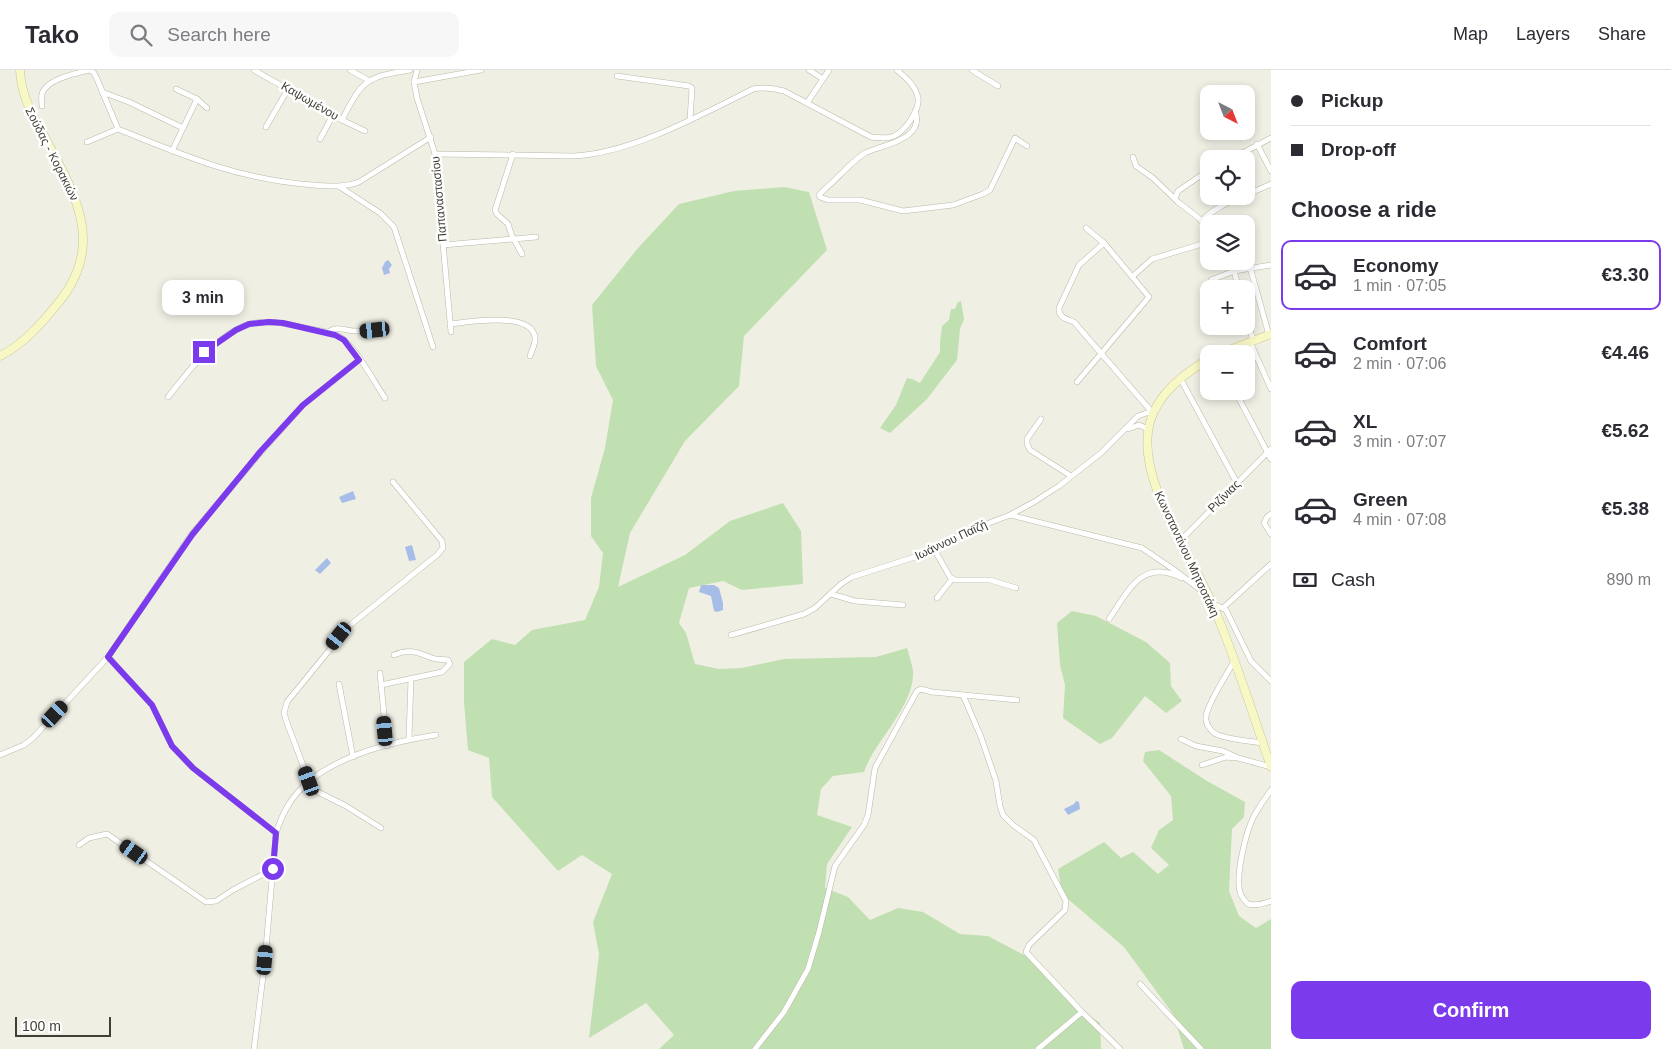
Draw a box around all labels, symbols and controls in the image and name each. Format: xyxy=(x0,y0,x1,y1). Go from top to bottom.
search box xyxy=(109,12,459,57)
text: Tako xyxy=(25,21,79,48)
icon: search xyxy=(127,21,155,49)
text: Search here xyxy=(167,24,271,45)
text: Map xyxy=(1453,24,1488,44)
text: Layers xyxy=(1516,24,1570,44)
text: Share xyxy=(1598,24,1646,44)
street label: Καψωμένου xyxy=(279,79,341,123)
north arrow xyxy=(1200,85,1255,140)
map controls xyxy=(1200,85,1255,400)
text: Pickup xyxy=(1321,90,1383,111)
street label: Σούδας - Κορακιών xyxy=(22,105,82,203)
text: Drop-off xyxy=(1321,139,1396,160)
button: locate xyxy=(1200,150,1255,205)
street label: Παπαναστασίου xyxy=(428,156,450,242)
text: Choose a ride xyxy=(1291,197,1436,222)
button: layers xyxy=(1200,215,1255,270)
icon: car xyxy=(1293,253,1338,298)
text: Economy xyxy=(1353,255,1439,276)
text: €3.30 xyxy=(1601,264,1649,285)
text: 1 min · 07:05 xyxy=(1353,277,1446,294)
callout: 3 min xyxy=(163,280,245,314)
button: + xyxy=(1200,280,1255,335)
text: 3 min xyxy=(182,289,224,306)
car xyxy=(359,321,390,339)
icon: car xyxy=(1293,331,1338,376)
text: Comfort xyxy=(1353,333,1427,354)
route end xyxy=(193,341,215,363)
text: €4.46 xyxy=(1601,342,1649,363)
button: − xyxy=(1200,345,1255,400)
text: 2 min · 07:06 xyxy=(1353,355,1446,372)
icon: car xyxy=(1293,409,1338,454)
text: XL xyxy=(1353,411,1377,432)
text: €5.62 xyxy=(1601,420,1649,441)
text: 3 min · 07:07 xyxy=(1353,433,1446,450)
street label: Ριζίνιας xyxy=(1205,477,1243,515)
icon: car xyxy=(1293,487,1338,532)
street label: Κωνσταντίνου Μητσοτάκη xyxy=(1152,489,1222,619)
text: Green xyxy=(1353,489,1408,510)
text: €5.38 xyxy=(1601,498,1649,519)
text: 4 min · 07:08 xyxy=(1353,511,1446,528)
street label: Ιωάννου Παϊζή xyxy=(913,517,989,563)
icon: cash xyxy=(1291,566,1319,594)
text: Cash xyxy=(1331,569,1375,590)
text: 890 m xyxy=(1607,571,1651,588)
car xyxy=(323,620,354,652)
car xyxy=(39,698,70,730)
car xyxy=(376,715,393,747)
car xyxy=(296,764,321,798)
car xyxy=(117,837,150,867)
route start xyxy=(262,858,284,880)
car xyxy=(256,944,273,976)
button: Confirm xyxy=(1291,981,1651,1039)
scale bar xyxy=(15,1014,111,1037)
text: 100 m xyxy=(22,1018,61,1034)

